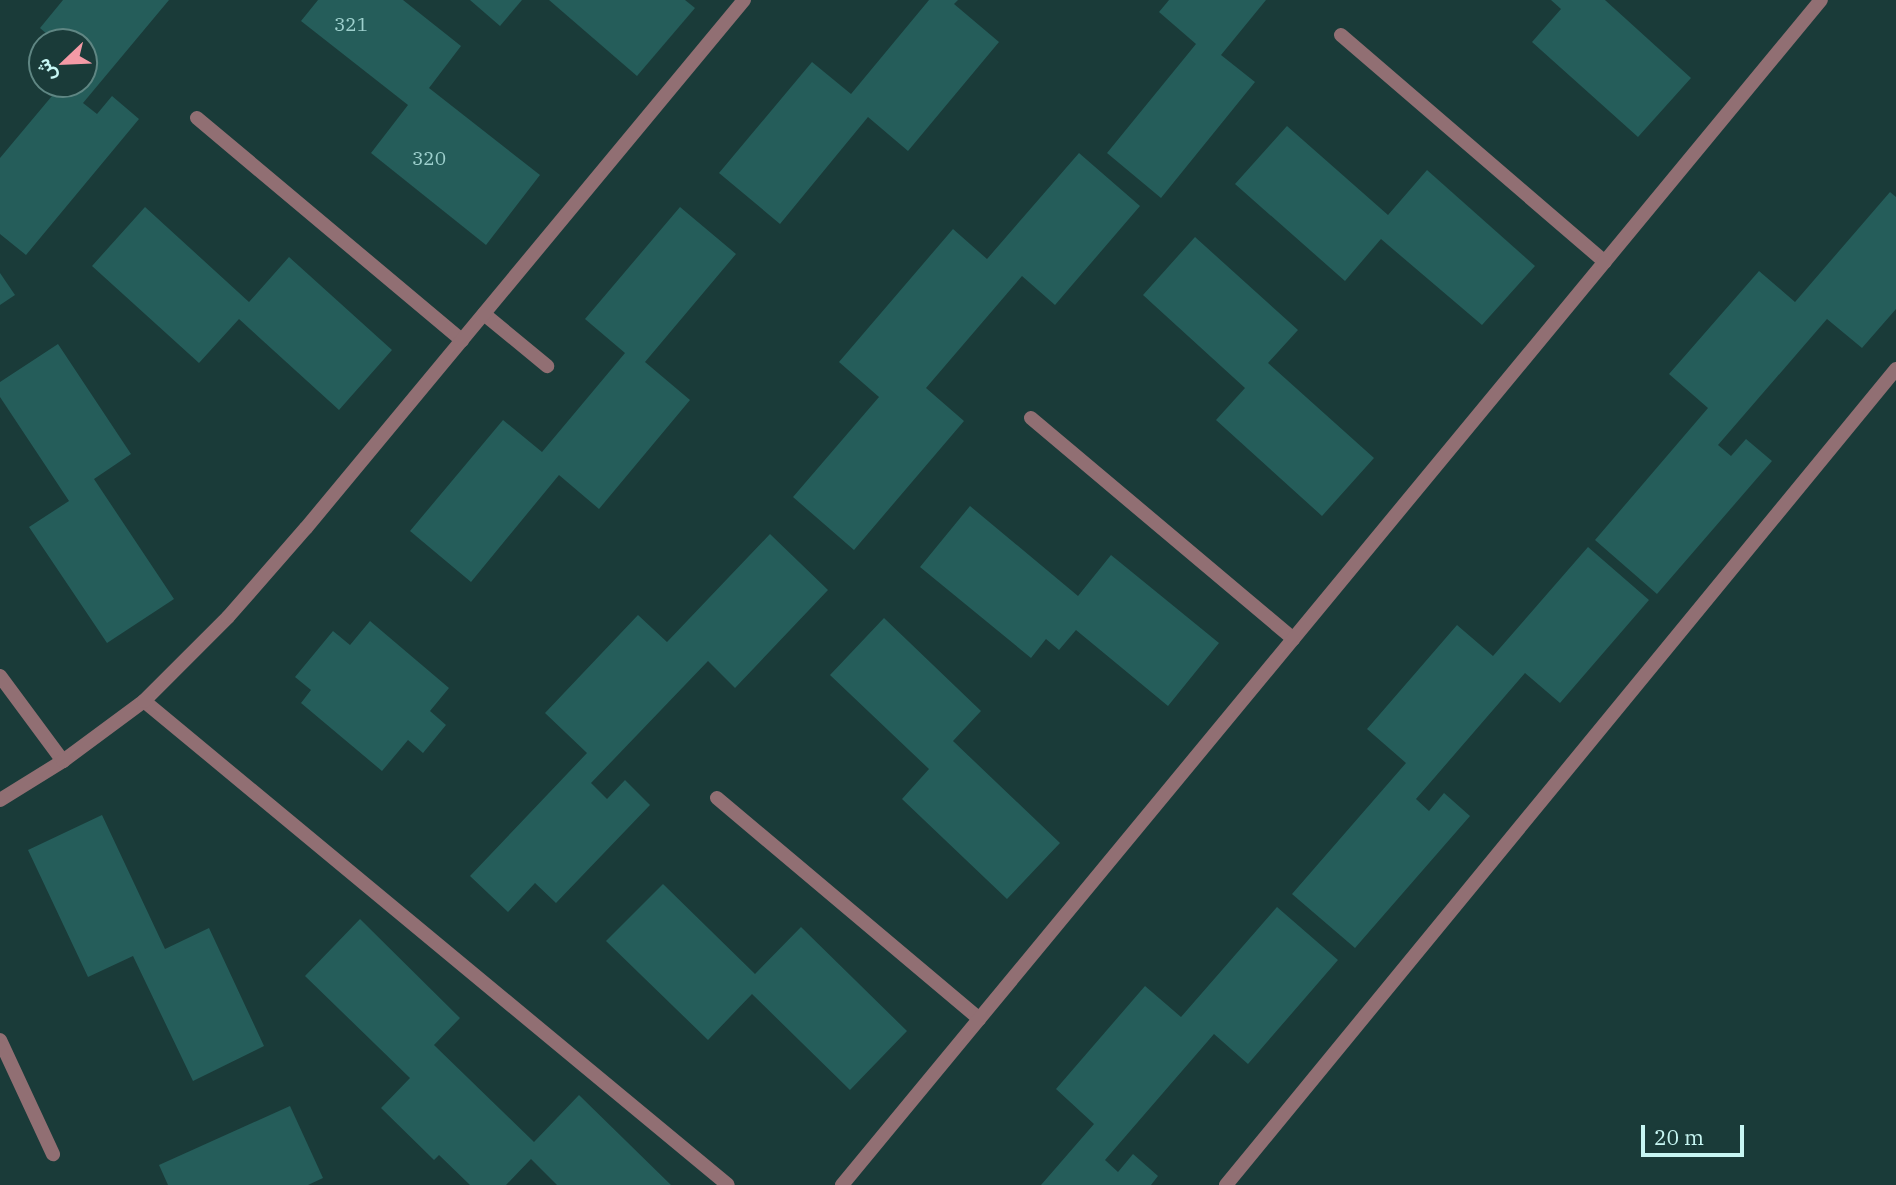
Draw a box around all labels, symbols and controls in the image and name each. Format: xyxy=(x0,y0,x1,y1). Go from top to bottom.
house number: 321 xyxy=(334,14,368,36)
north arrow xyxy=(28,28,98,98)
text: ش xyxy=(30,55,61,86)
house number: 320 xyxy=(412,148,446,170)
scale bar xyxy=(1644,1112,1747,1156)
text: 20 m xyxy=(1654,1123,1704,1151)

